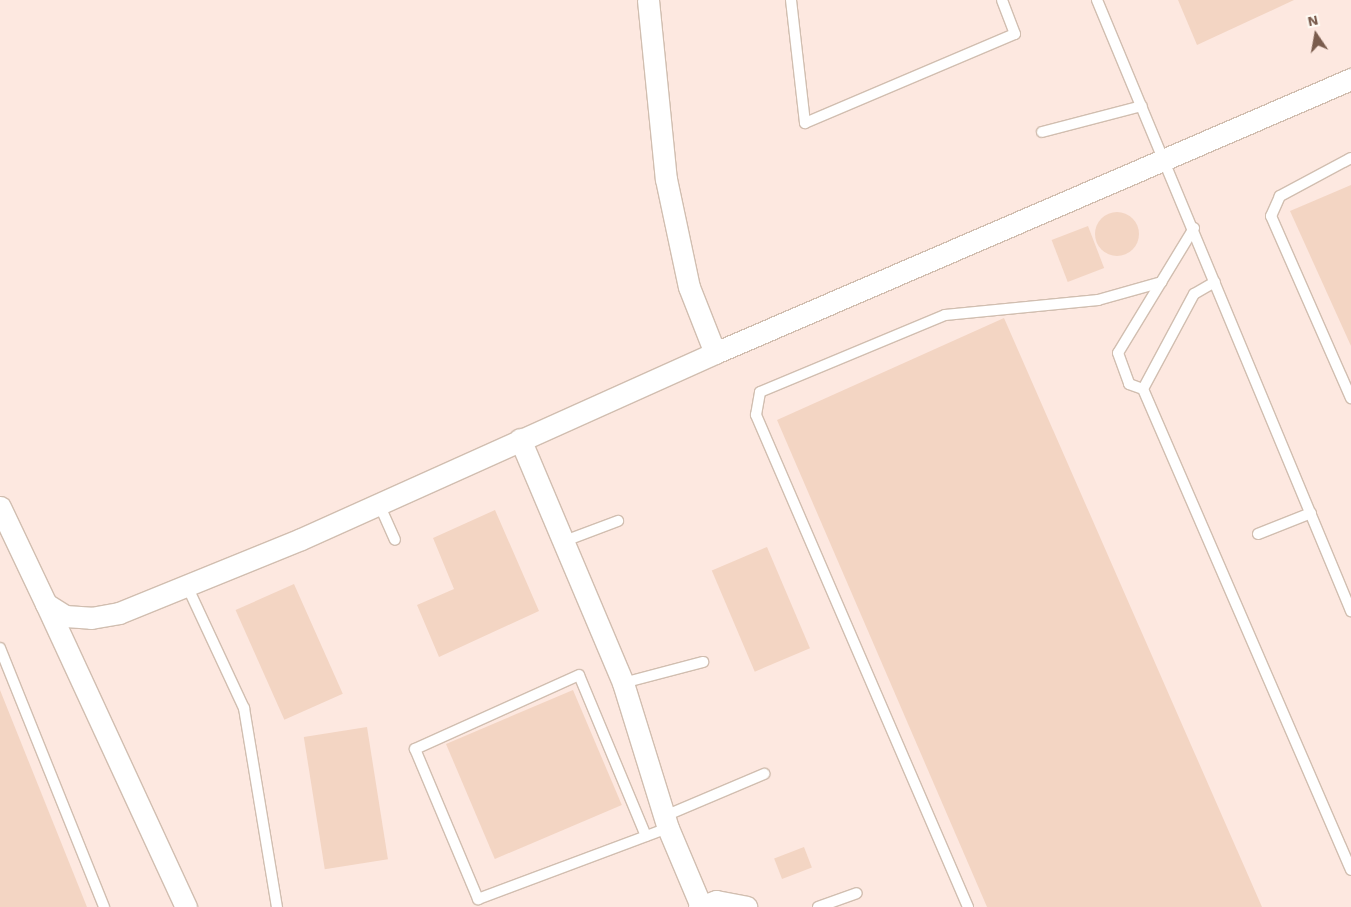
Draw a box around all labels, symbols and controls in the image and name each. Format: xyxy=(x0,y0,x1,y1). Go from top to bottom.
north arrow xyxy=(1291,10,1341,60)
text: N xyxy=(1306,11,1320,29)

